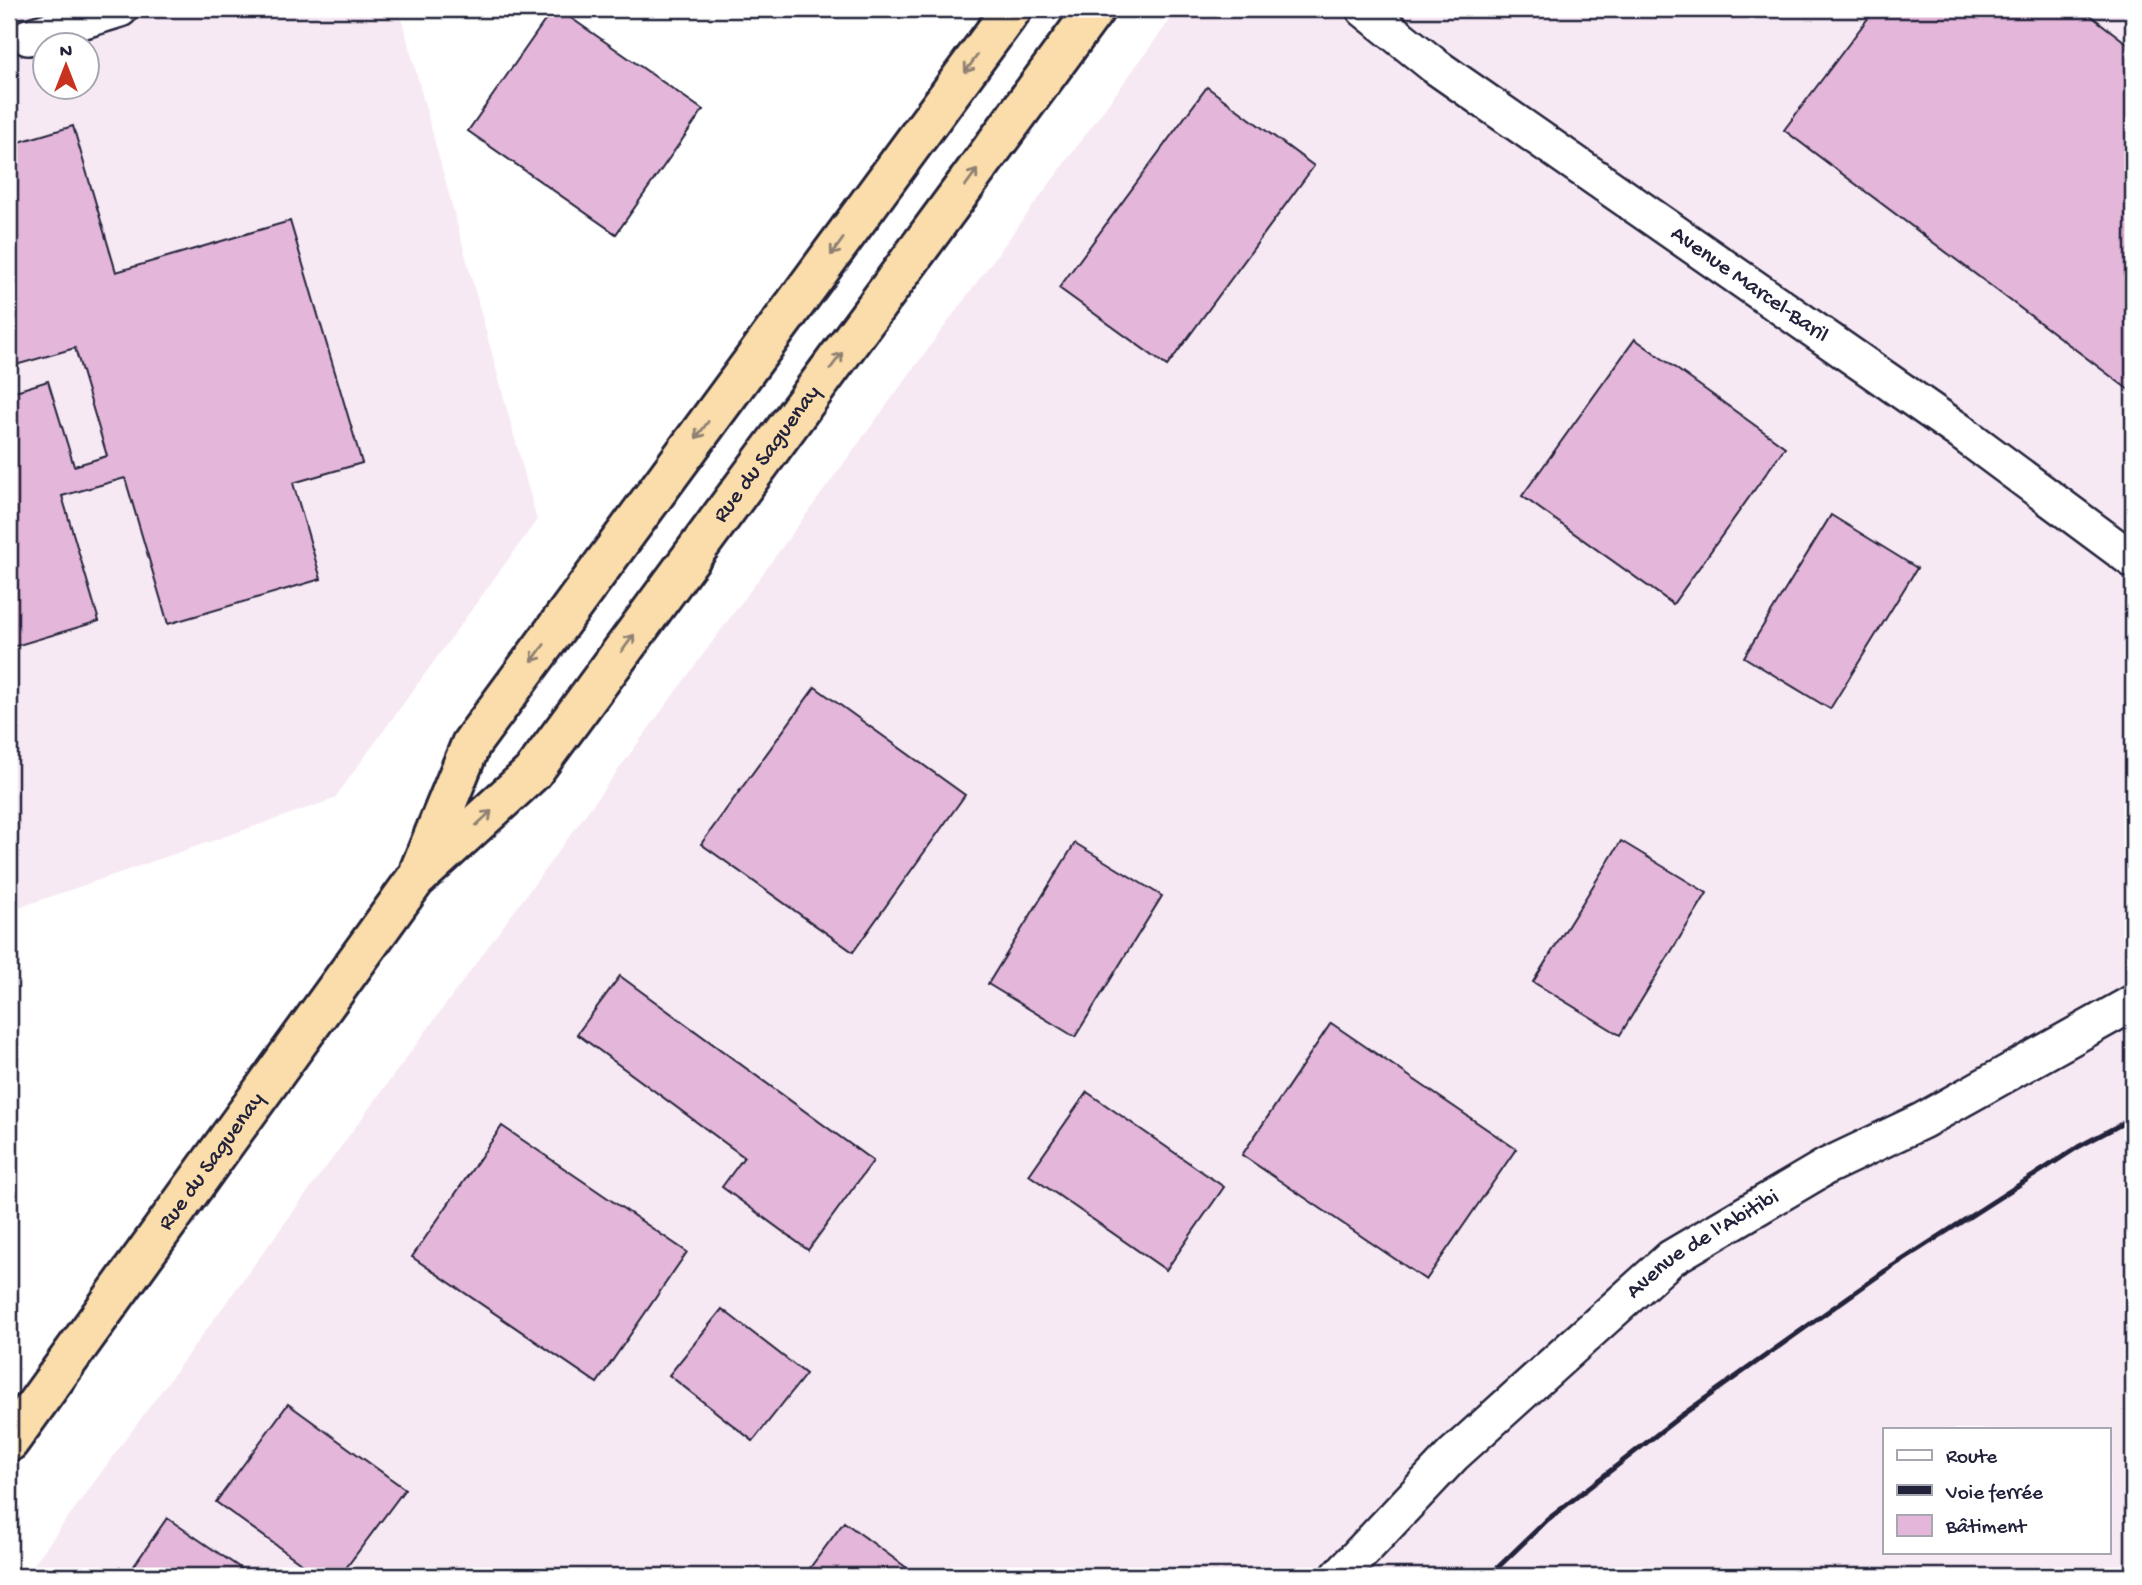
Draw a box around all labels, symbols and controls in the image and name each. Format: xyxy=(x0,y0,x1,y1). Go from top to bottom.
north arrow xyxy=(32,32,102,102)
text: N xyxy=(60,41,72,64)
one-way arrow xyxy=(964,54,979,73)
one-way arrow xyxy=(964,169,978,188)
street label: Avenue Marcel-Baril xyxy=(1665,220,1834,349)
one-way arrow xyxy=(829,237,844,256)
one-way arrow xyxy=(829,352,843,371)
street label: Rue du Saguenay xyxy=(708,380,827,528)
one-way arrow xyxy=(695,420,709,439)
one-way arrow xyxy=(621,634,636,653)
one-way arrow xyxy=(531,643,545,662)
one-way arrow xyxy=(475,809,492,826)
street label: Rue du Saguenay xyxy=(153,1087,271,1236)
street label: Avenue de l'Abitibi xyxy=(1621,1184,1784,1305)
legend xyxy=(1883,1428,2110,1554)
text: Route xyxy=(1946,1446,1998,1471)
text: Voie ferrée xyxy=(1945,1482,2044,1507)
text: Bâtiment xyxy=(1945,1516,2028,1541)

